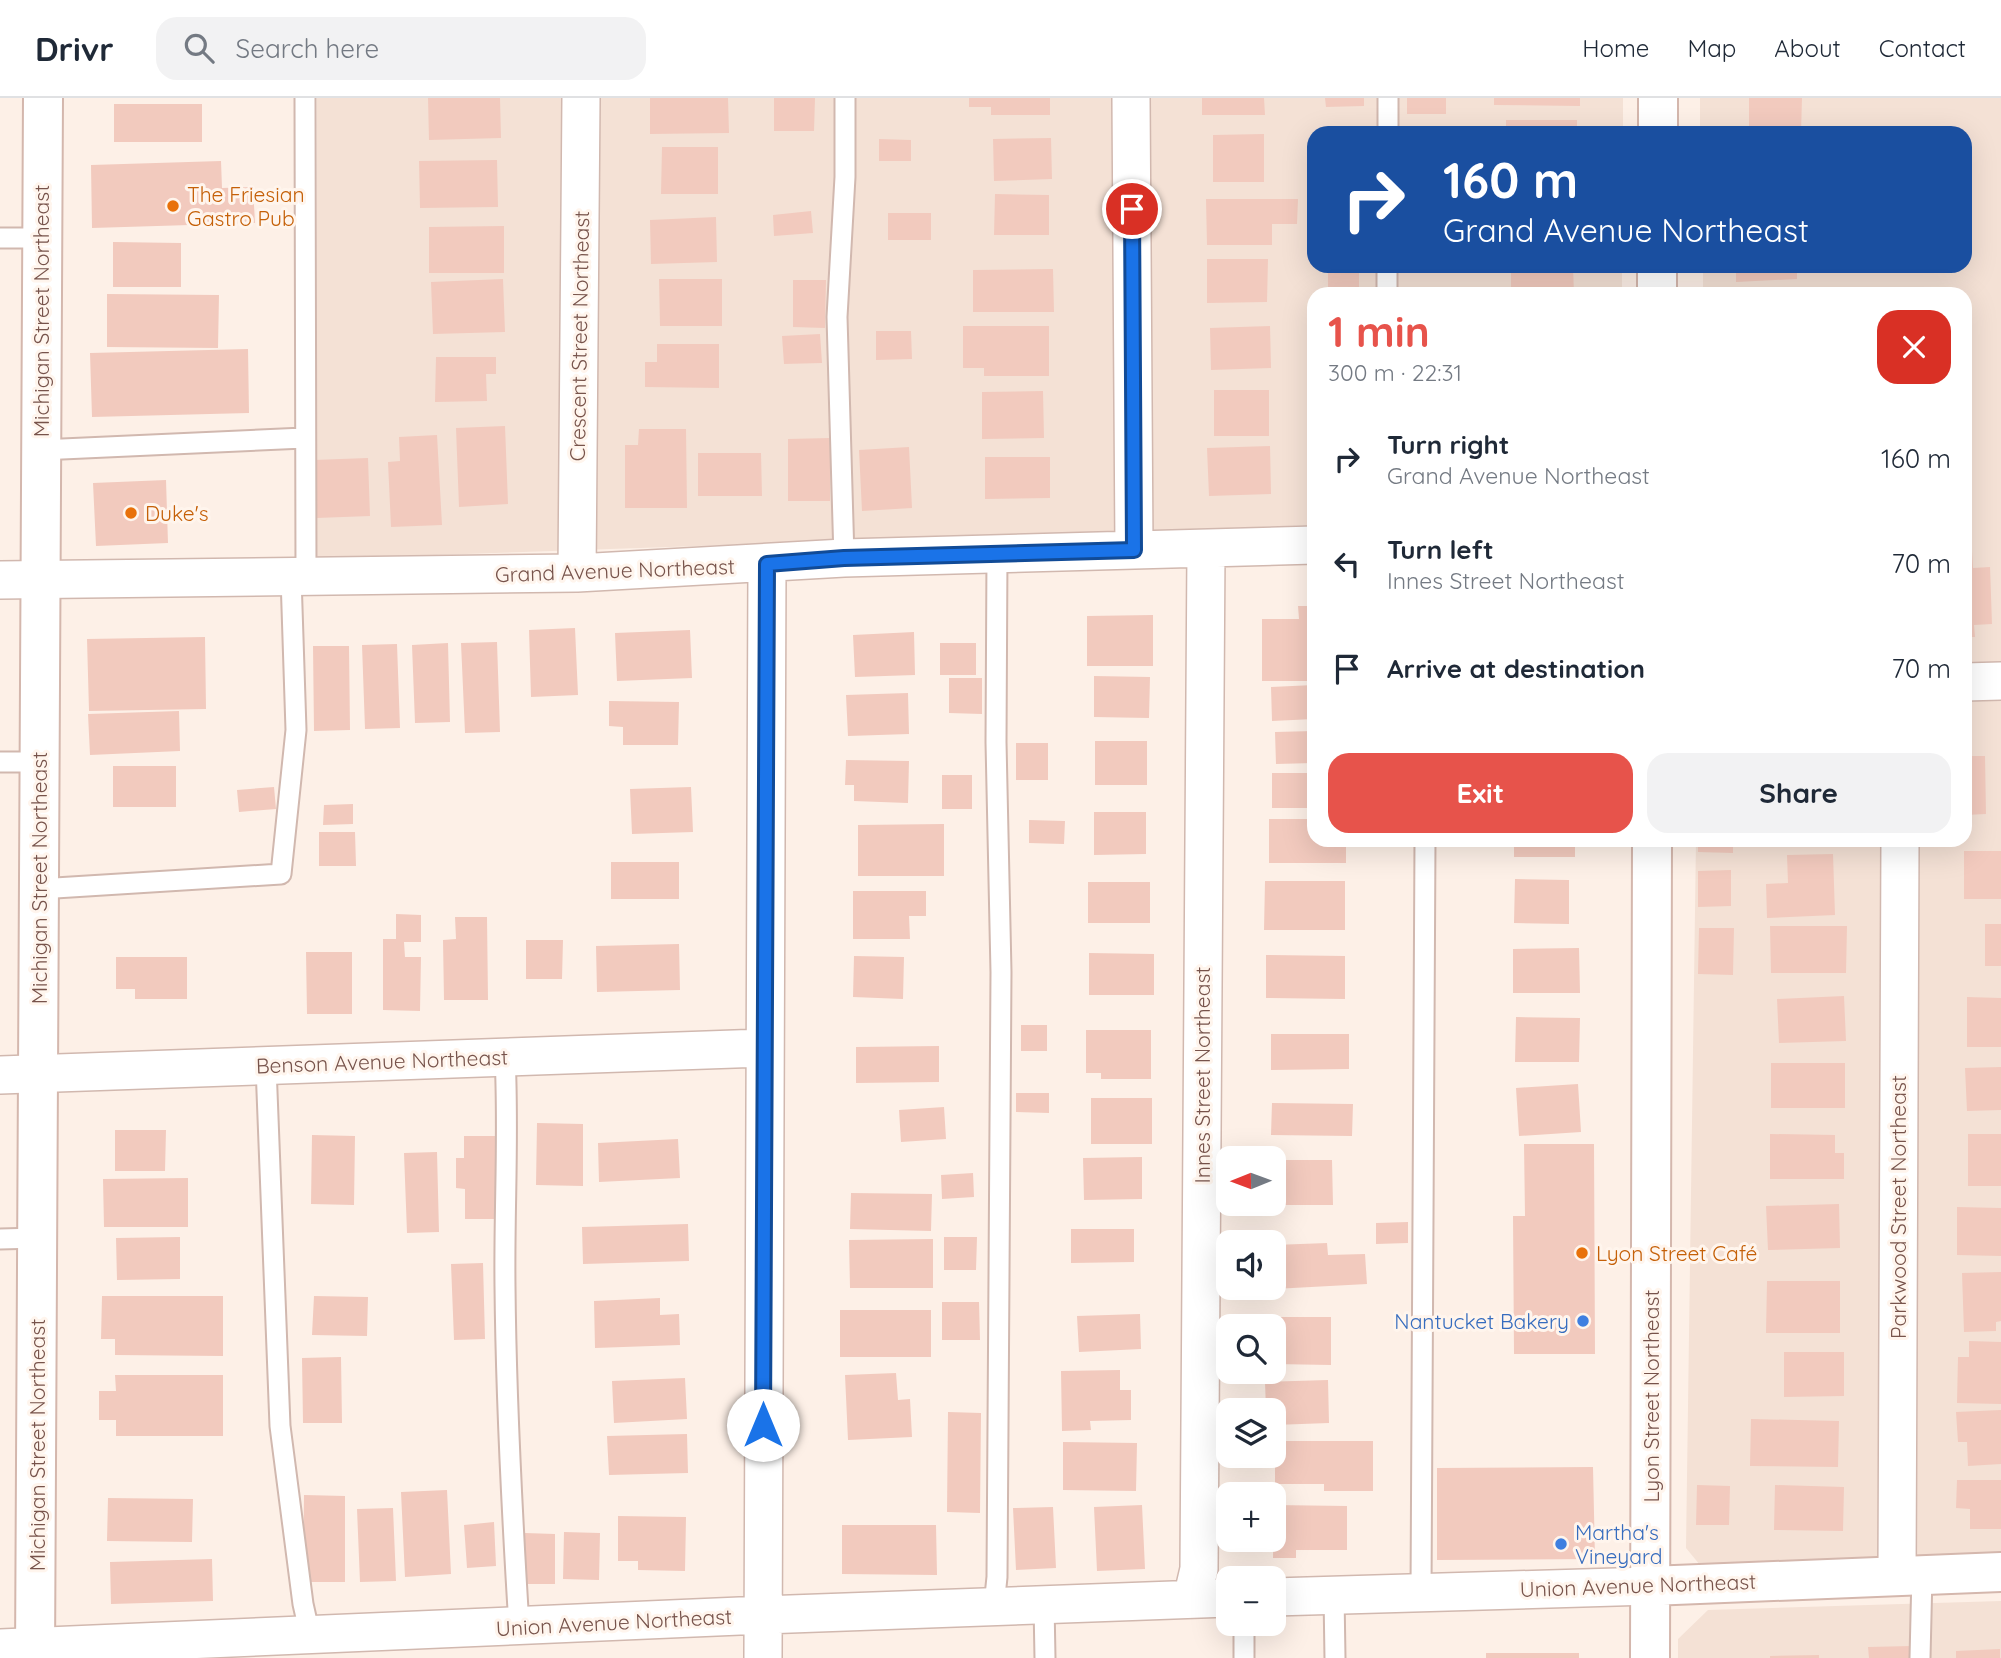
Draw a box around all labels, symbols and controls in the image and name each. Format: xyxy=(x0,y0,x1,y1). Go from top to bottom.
search box xyxy=(156,17,646,80)
text: Drivr xyxy=(35,28,114,69)
icon: search xyxy=(180,29,218,67)
text: Search here xyxy=(236,32,379,65)
text: Home xyxy=(1582,33,1649,63)
text: Map xyxy=(1687,33,1736,63)
text: About xyxy=(1774,33,1841,63)
text: Contact xyxy=(1879,33,1966,63)
text: 160 m xyxy=(1443,149,1578,210)
icon: right xyxy=(1328,154,1419,245)
pin xyxy=(1102,179,1162,239)
place label: The Friesian Gastro Pub xyxy=(187,181,305,231)
street label: Michigan Street Northeast xyxy=(28,185,54,437)
icon: arrive xyxy=(1113,190,1151,228)
marker: The Friesian Gastro Pub xyxy=(165,198,181,214)
street label: Crescent Street Northeast xyxy=(564,210,594,462)
text: Grand Avenue Northeast xyxy=(1443,210,1809,250)
text: 1 min xyxy=(1328,305,1430,358)
button: close xyxy=(1877,310,1951,384)
text: 300 m · 22:31 xyxy=(1328,358,1462,387)
text: Turn right xyxy=(1387,428,1509,461)
icon: right xyxy=(1328,440,1366,478)
text: 160 m xyxy=(1881,442,1951,475)
text: Grand Avenue Northeast xyxy=(1387,461,1650,490)
place label: Duke's xyxy=(145,500,209,526)
marker: Duke's xyxy=(123,505,139,521)
text: Turn left xyxy=(1387,533,1494,566)
icon: left xyxy=(1328,545,1366,583)
text: 70 m xyxy=(1891,547,1951,580)
street label: Grand Avenue Northeast xyxy=(495,553,735,587)
text: Innes Street Northeast xyxy=(1387,566,1625,595)
icon: arrive xyxy=(1328,650,1366,688)
text: Arrive at destination xyxy=(1387,652,1645,685)
text: 70 m xyxy=(1891,652,1951,685)
street label: Michigan Street Northeast xyxy=(26,752,52,1004)
button: Exit xyxy=(1328,753,1633,833)
button: Share xyxy=(1647,753,1951,833)
street label: Innes Street Northeast xyxy=(1189,967,1215,1183)
street label: Benson Avenue Northeast xyxy=(255,1044,509,1078)
street label: Parkwood Street Northeast xyxy=(1885,1075,1911,1339)
north arrow xyxy=(1216,1146,1286,1216)
map controls xyxy=(1216,1146,1286,1636)
button: sound xyxy=(1216,1230,1286,1300)
place label: Lyon Street Café xyxy=(1596,1240,1757,1266)
marker: Lyon Street Café xyxy=(1574,1245,1590,1261)
street label: Lyon Street Northeast xyxy=(1638,1290,1664,1502)
place label: Nantucket Bakery xyxy=(1394,1308,1569,1334)
marker: Nantucket Bakery xyxy=(1575,1313,1591,1329)
button: search xyxy=(1216,1314,1286,1384)
street label: Michigan Street Northeast xyxy=(24,1319,50,1571)
position arrow xyxy=(726,1388,800,1462)
button: layers xyxy=(1216,1398,1286,1468)
button: + xyxy=(1216,1482,1286,1552)
place label: Martha's Vineyard xyxy=(1575,1519,1662,1569)
marker: Martha's Vineyard xyxy=(1553,1536,1569,1552)
button: − xyxy=(1216,1566,1286,1636)
street label: Union Avenue Northeast xyxy=(1519,1568,1757,1602)
street label: Union Avenue Northeast xyxy=(495,1603,733,1641)

